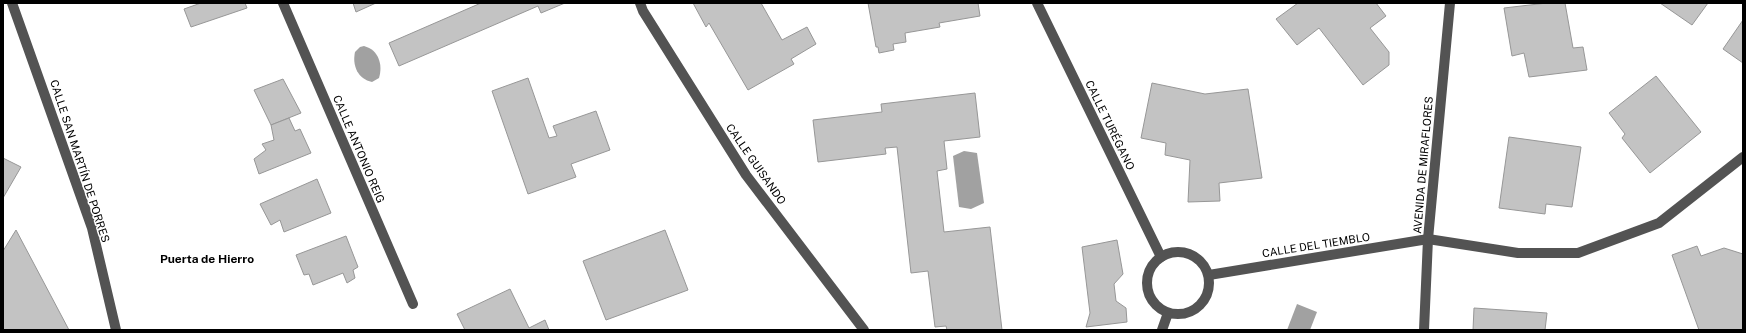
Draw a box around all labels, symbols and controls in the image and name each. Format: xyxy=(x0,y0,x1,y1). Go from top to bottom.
street label: CALLE SAN MARTÍN DE PORRES xyxy=(48,78,113,244)
street label: CALLE TURÉGANO xyxy=(1083,78,1138,172)
street label: CALLE ANTONIO REIG xyxy=(331,93,387,205)
street label: AVENIDA DE MIRAFLORES xyxy=(1411,96,1435,234)
street label: CALLE GUISANDO xyxy=(724,122,788,206)
street label: CALLE DEL TIEMBLO xyxy=(1261,231,1371,259)
district label: Puerta de Hierro xyxy=(160,252,254,266)

